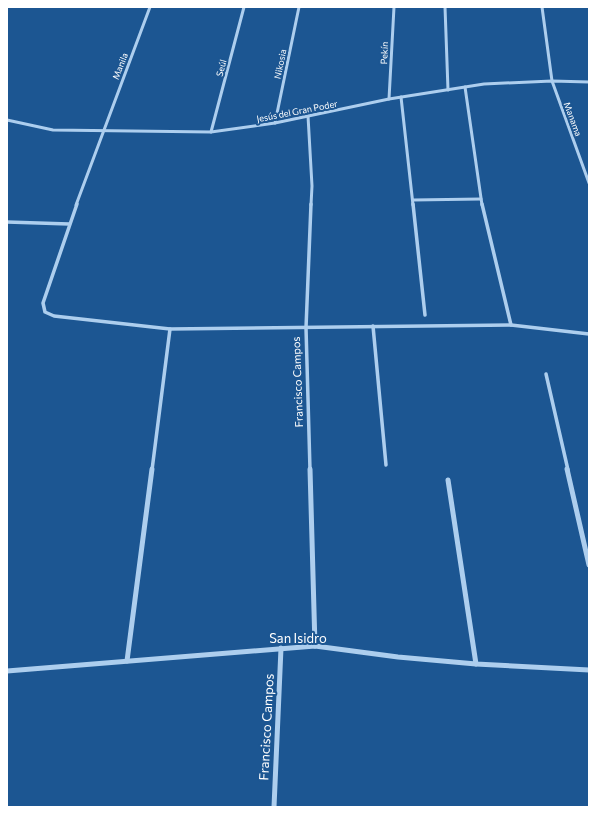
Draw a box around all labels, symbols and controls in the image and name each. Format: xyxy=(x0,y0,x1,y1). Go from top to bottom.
street label: Pekín xyxy=(378,41,390,65)
street label: Nikosia xyxy=(271,48,289,80)
street label: Manila xyxy=(110,51,130,81)
street label: Seúl xyxy=(213,58,229,78)
street label: Jesús del Gran Poder xyxy=(256,98,339,124)
street label: Manama xyxy=(562,100,584,138)
street label: Francisco Campos xyxy=(289,336,305,428)
street label: San Isidro xyxy=(269,630,327,646)
street label: Francisco Campos xyxy=(255,673,277,781)

